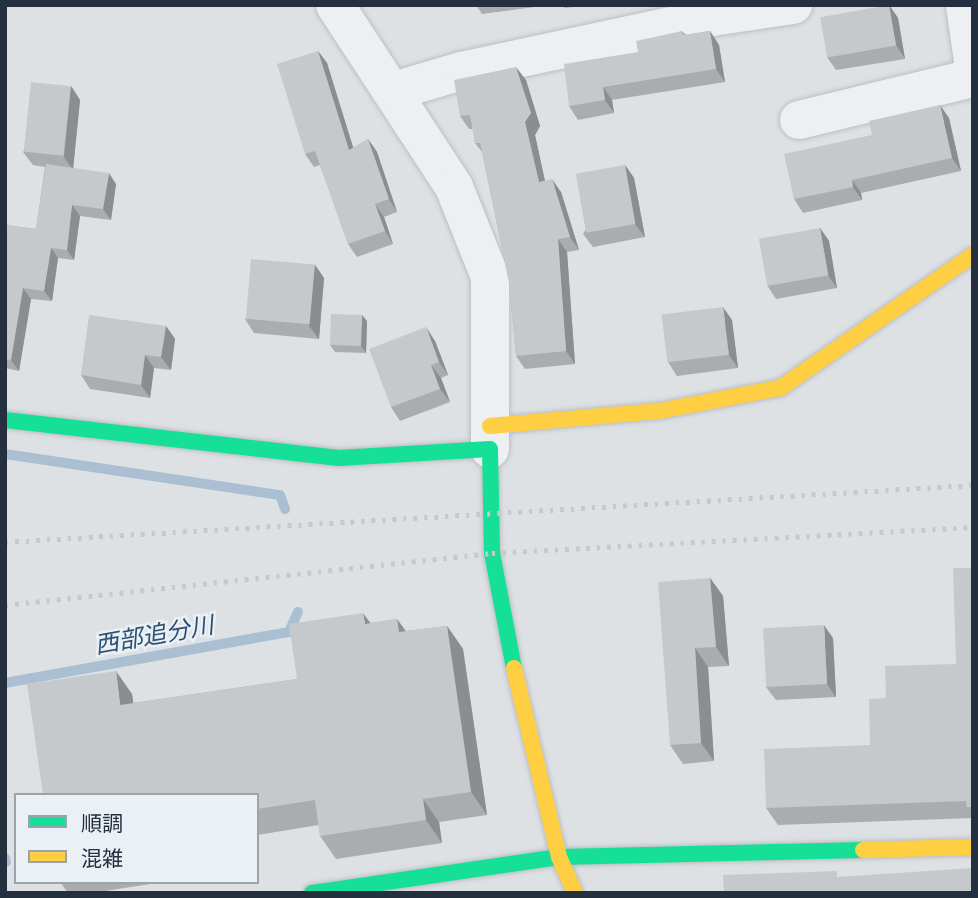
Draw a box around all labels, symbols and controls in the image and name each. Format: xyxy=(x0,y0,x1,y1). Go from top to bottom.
water label: 西部追分川 xyxy=(92,610,216,660)
legend xyxy=(14,793,259,884)
text: 順調 xyxy=(81,810,123,837)
text: 混雑 xyxy=(81,845,123,872)

